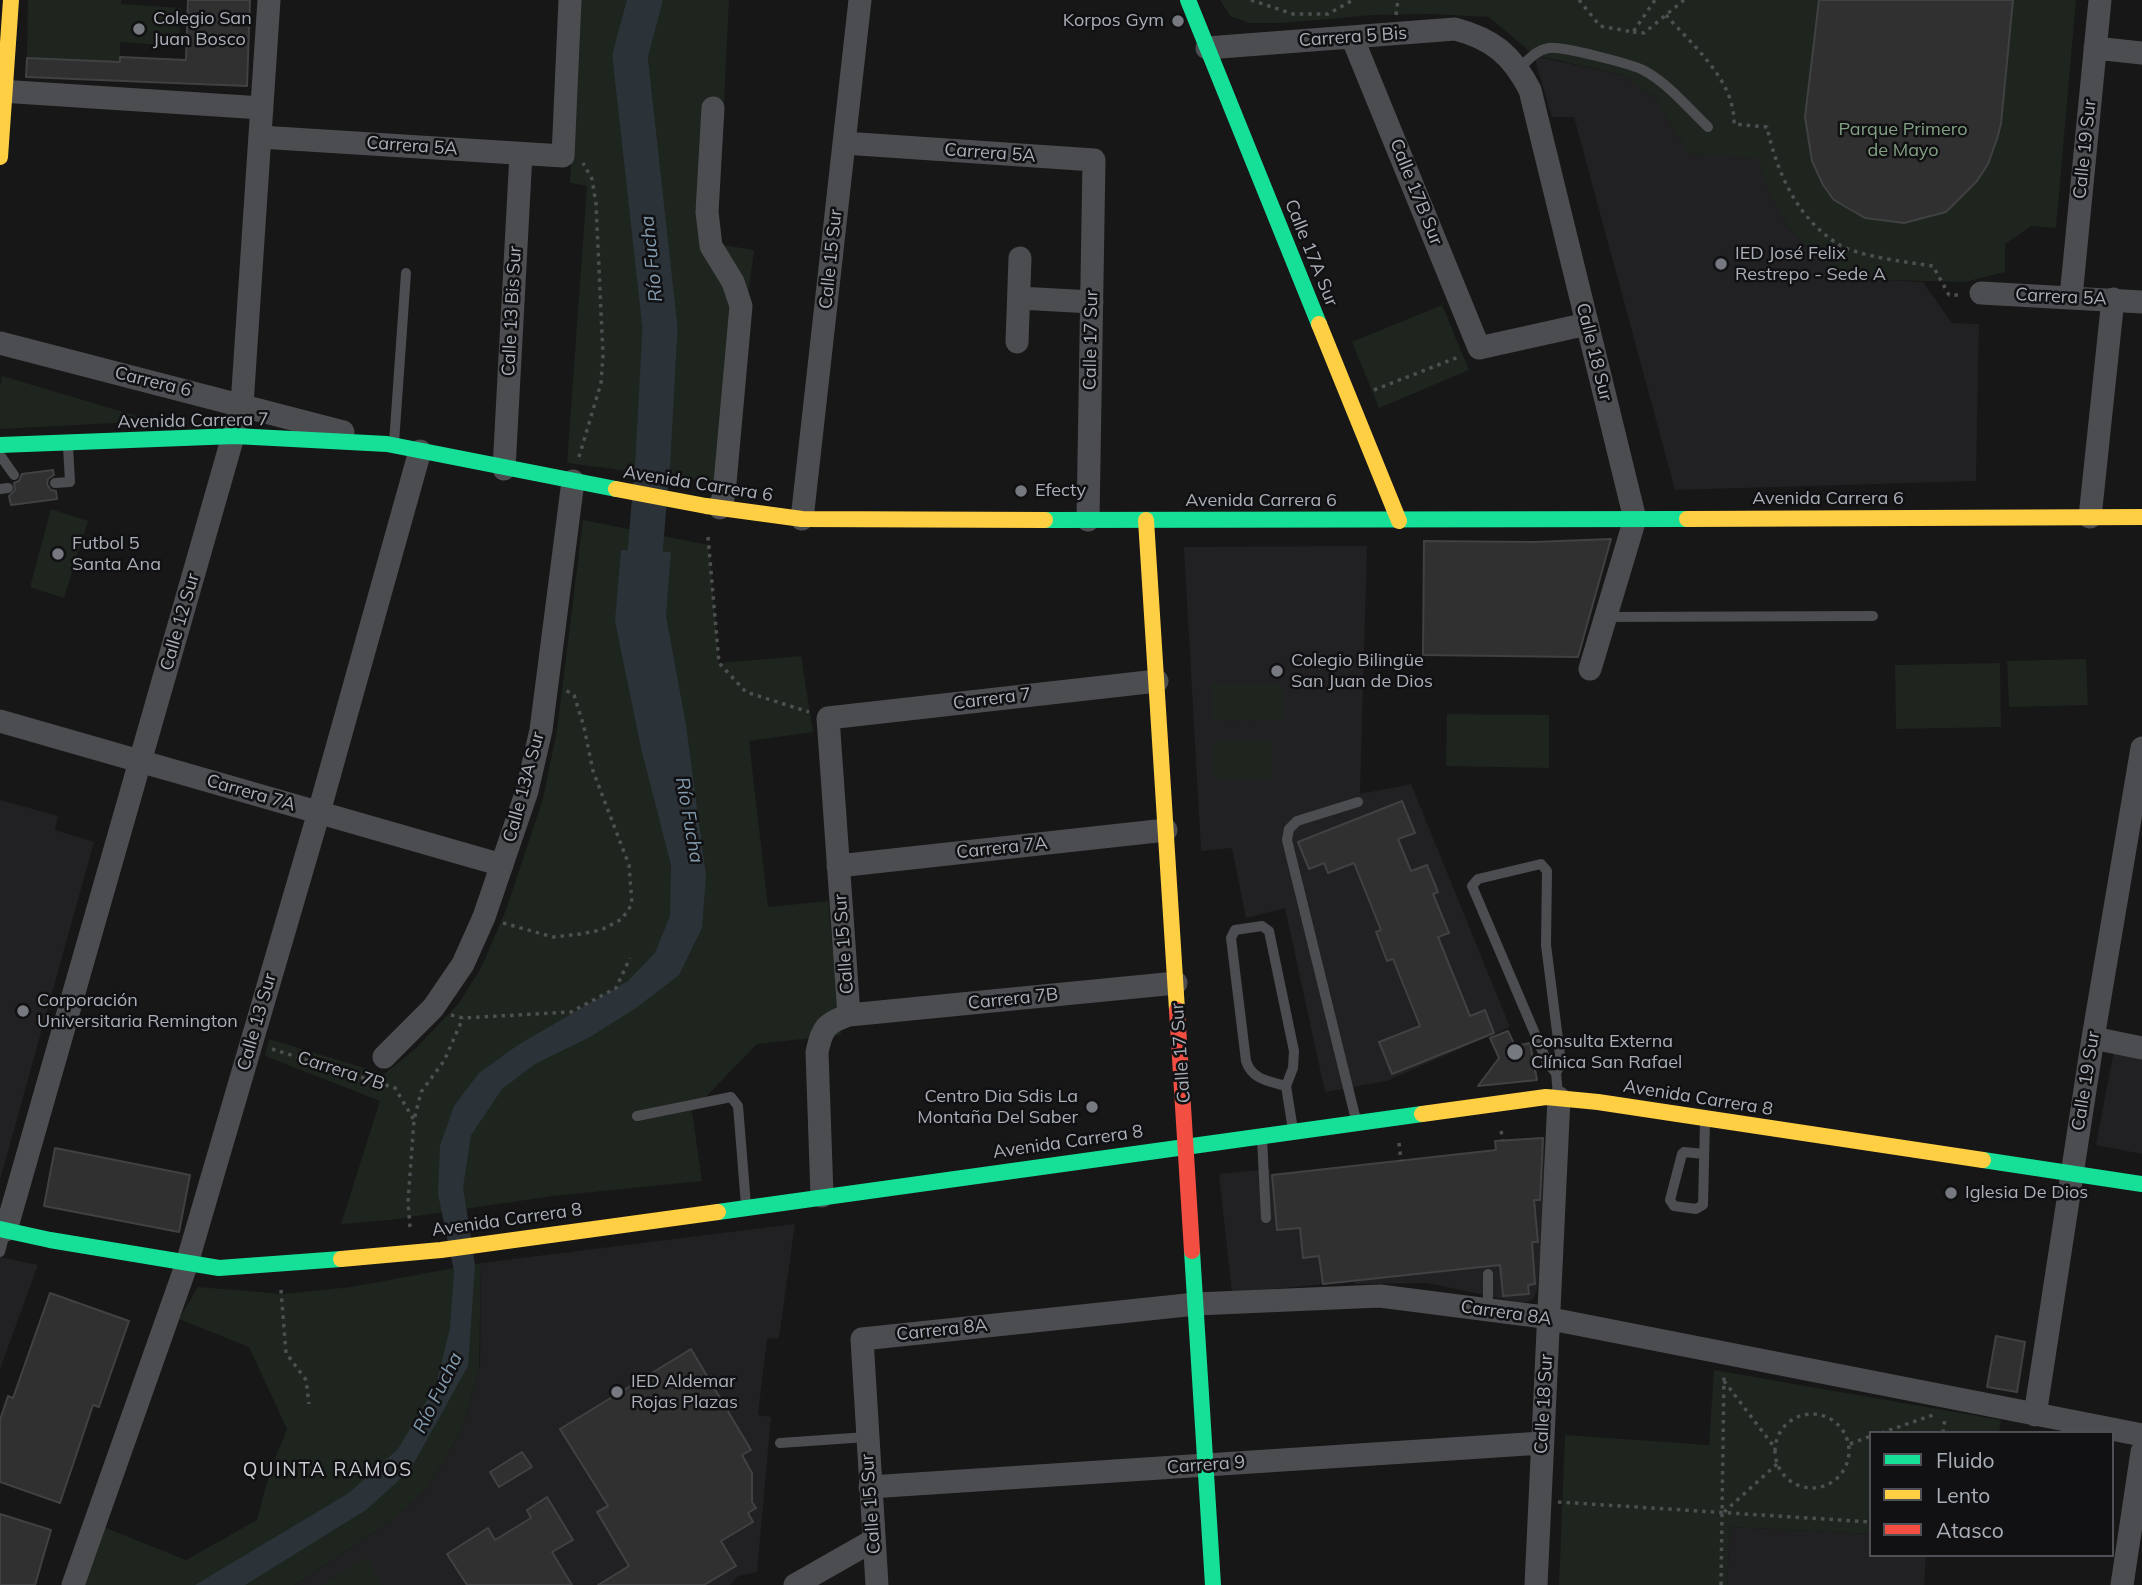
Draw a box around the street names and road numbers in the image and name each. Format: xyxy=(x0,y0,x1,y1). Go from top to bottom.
street label: Carrera 5 Bis xyxy=(1298,22,1408,52)
street label: Calle 19 Sur xyxy=(2069,98,2101,200)
street label: Carrera 5A xyxy=(366,132,458,160)
street label: Calle 17B Sur xyxy=(1385,136,1447,248)
street label: Carrera 5A xyxy=(944,139,1036,167)
street label: Calle 17A Sur xyxy=(1280,196,1342,310)
street label: Calle 15 Sur xyxy=(815,208,847,310)
street label: Calle 13 Bis Sur xyxy=(498,245,526,377)
street label: Carrera 5A xyxy=(2015,284,2107,310)
street label: Calle 17 Sur xyxy=(1079,290,1103,390)
street label: Calle 18 Sur xyxy=(1571,301,1617,403)
street label: Carrera 6 xyxy=(112,362,194,402)
street label: Avenida Carrera 7 xyxy=(117,409,269,433)
street label: Avenida Carrera 6 xyxy=(622,461,774,507)
street label: Avenida Carrera 6 xyxy=(1752,488,1904,510)
street label: Avenida Carrera 6 xyxy=(1185,490,1337,512)
street label: Calle 12 Sur xyxy=(156,571,204,673)
street label: Carrera 7 xyxy=(952,684,1032,714)
street label: Calle 13A Sur xyxy=(499,729,549,845)
street label: Carrera 7A xyxy=(204,770,298,816)
street label: Carrera 7A xyxy=(955,832,1049,864)
street label: Calle 15 Sur xyxy=(830,893,858,995)
street label: Calle 13 Sur xyxy=(233,971,281,1073)
street label: Carrera 7B xyxy=(967,984,1059,1014)
street label: Calle 17 Sur xyxy=(1167,1002,1195,1104)
street label: Calle 19 Sur xyxy=(2067,1030,2105,1132)
street label: Carrera 7B xyxy=(295,1047,387,1095)
street label: Avenida Carrera 8 xyxy=(1622,1075,1774,1121)
street label: Avenida Carrera 8 xyxy=(992,1121,1144,1163)
street label: Avenida Carrera 8 xyxy=(431,1199,583,1241)
street label: Carrera 8A xyxy=(1459,1296,1553,1330)
street label: Carrera 8A xyxy=(895,1314,989,1346)
street label: Calle 18 Sur xyxy=(1531,1353,1557,1455)
street label: Carrera 9 xyxy=(1166,1451,1246,1479)
street label: Calle 15 Sur xyxy=(857,1453,885,1555)

